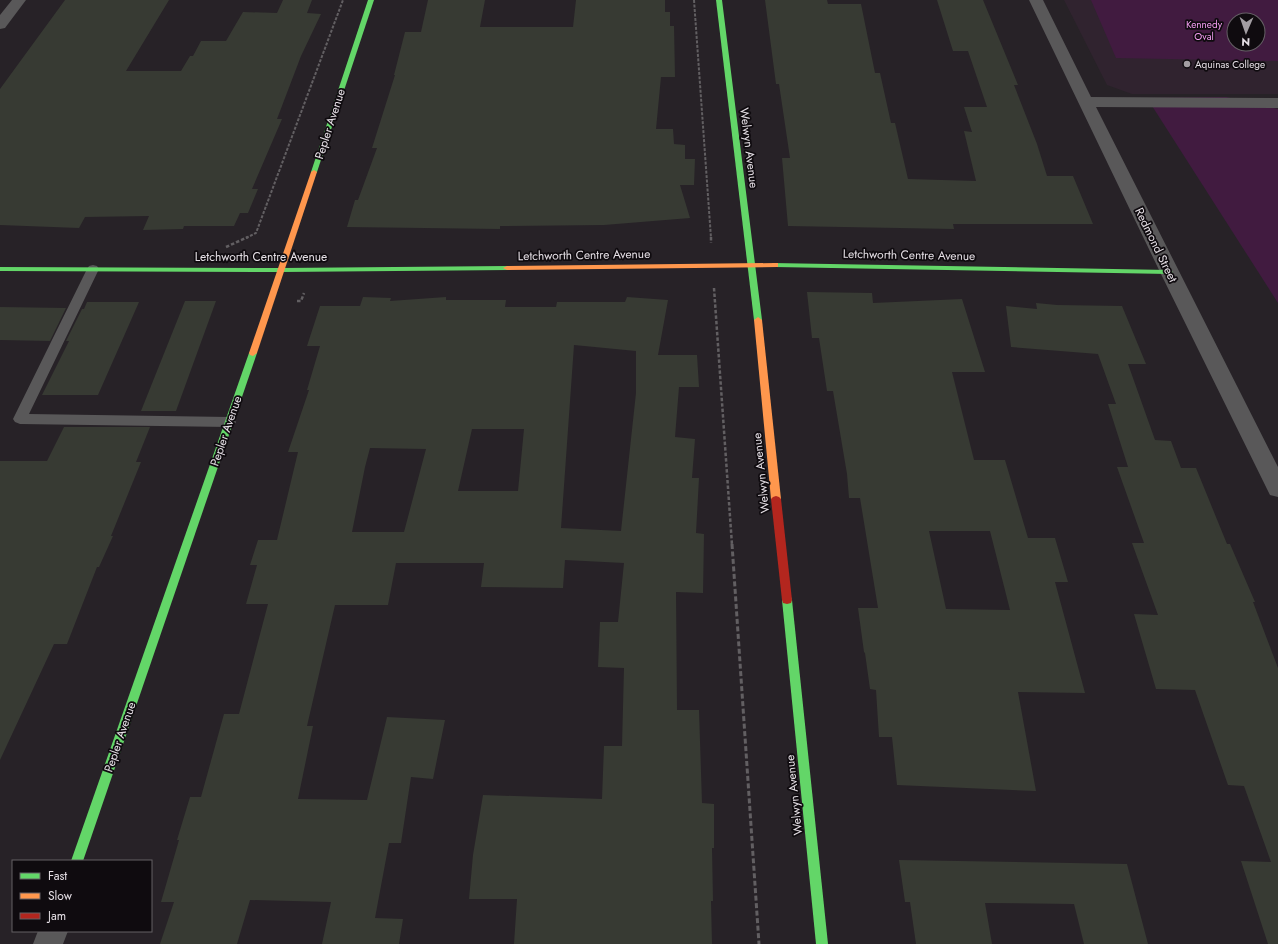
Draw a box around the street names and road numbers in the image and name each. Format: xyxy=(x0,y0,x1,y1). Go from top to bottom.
street label: Pepler Avenue xyxy=(310,86,350,162)
street label: Welwyn Avenue xyxy=(735,107,763,189)
street label: Redmond Street xyxy=(1130,205,1182,285)
street label: Letchworth Centre Avenue xyxy=(518,245,650,265)
street label: Letchworth Centre Avenue xyxy=(843,245,975,265)
street label: Letchworth Centre Avenue xyxy=(195,248,327,266)
street label: Pepler Avenue xyxy=(206,393,246,469)
street label: Welwyn Avenue xyxy=(748,432,774,514)
street label: Pepler Avenue xyxy=(100,699,140,775)
street label: Welwyn Avenue xyxy=(781,754,807,836)

